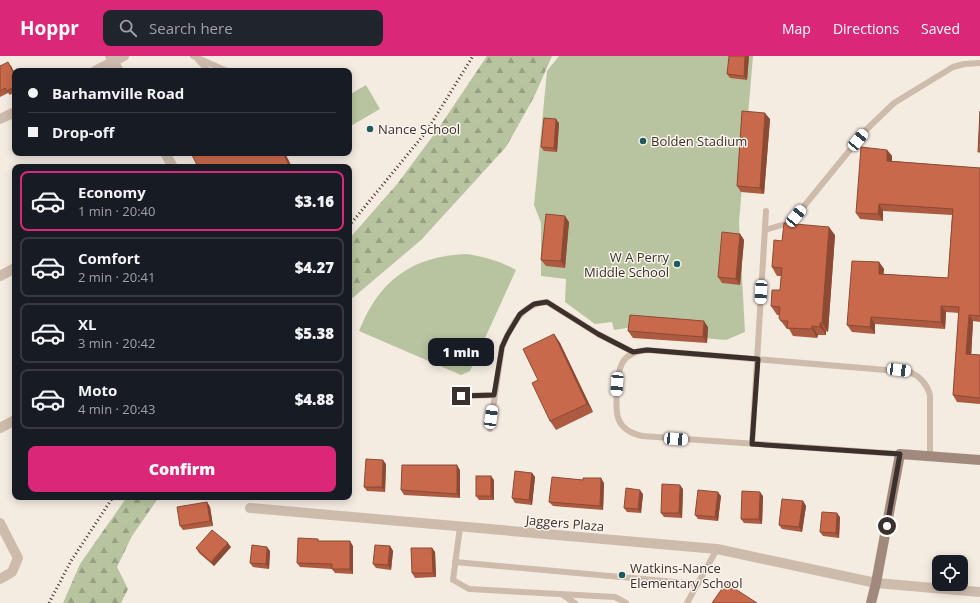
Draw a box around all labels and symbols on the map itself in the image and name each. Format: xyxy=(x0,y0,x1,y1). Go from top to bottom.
place label: Nance School xyxy=(378,120,460,138)
marker: Nance School xyxy=(365,124,375,134)
car xyxy=(846,127,870,153)
place label: Bolden Stadium xyxy=(651,132,747,150)
marker: Bolden Stadium xyxy=(638,136,648,146)
car xyxy=(784,203,808,229)
place label: W A Perry Middle School xyxy=(584,248,669,281)
marker: W A Perry Middle School xyxy=(672,259,682,269)
car xyxy=(754,280,768,304)
callout: 1 min xyxy=(428,338,494,366)
car xyxy=(886,363,912,377)
car xyxy=(610,372,624,396)
route end xyxy=(452,387,470,405)
car xyxy=(483,404,499,430)
car xyxy=(664,432,688,446)
street label: Jaggers Plaza xyxy=(523,510,605,535)
route start xyxy=(878,517,896,535)
place label: Watkins-Nance Elementary School xyxy=(630,559,742,592)
marker: Watkins-Nance Elementary School xyxy=(617,570,627,580)

